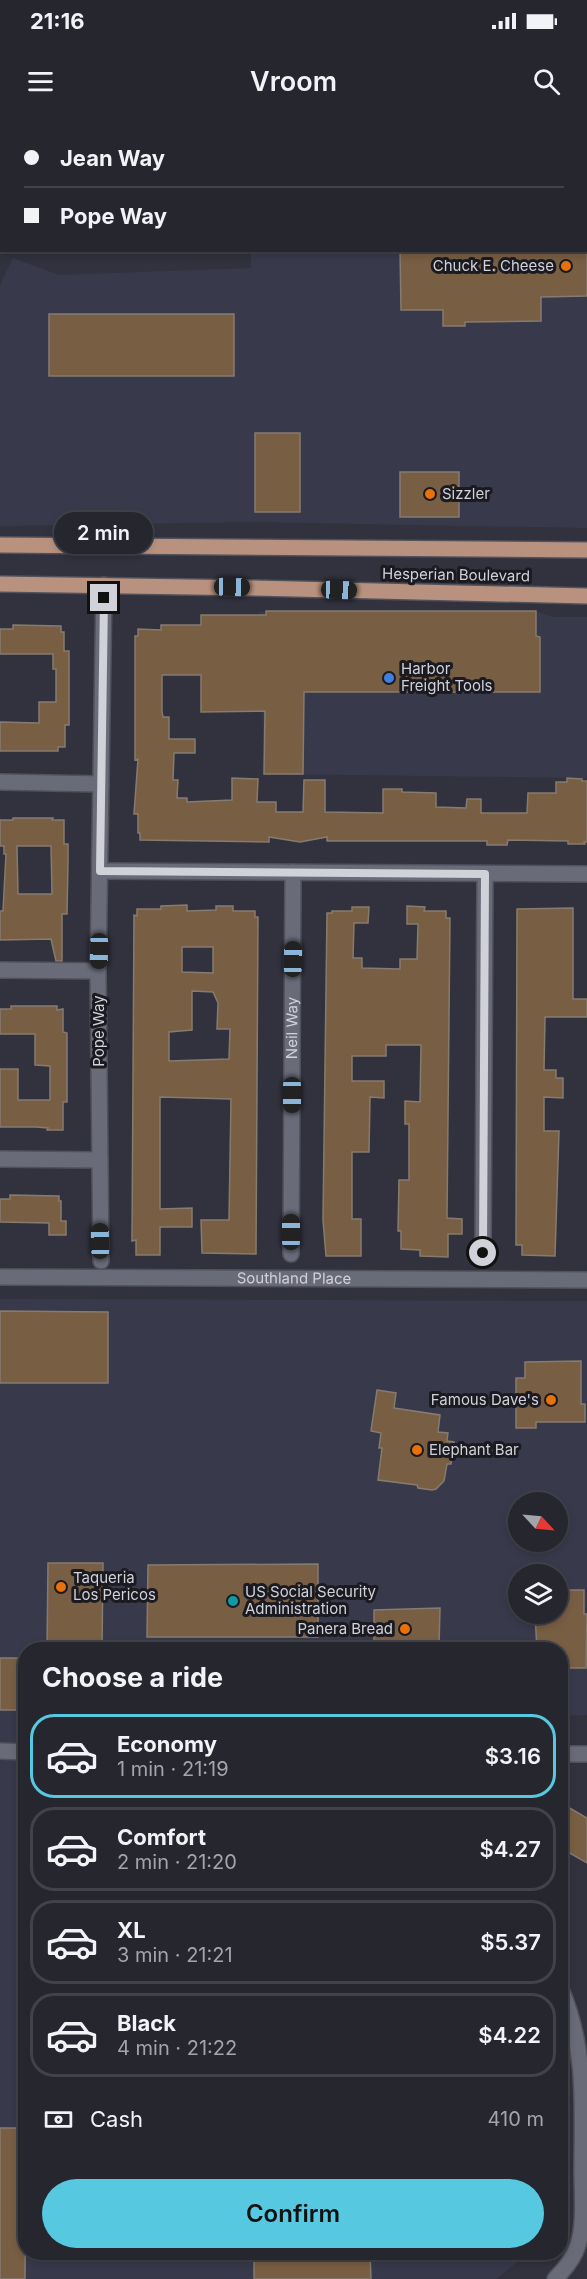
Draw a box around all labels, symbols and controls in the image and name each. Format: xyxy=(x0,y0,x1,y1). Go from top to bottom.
text: 21:16 xyxy=(30,8,84,34)
icon: menu xyxy=(24,65,57,98)
text: Vroom xyxy=(250,65,337,98)
icon: search xyxy=(530,65,563,98)
text: Jean Way xyxy=(60,145,165,171)
text: Pope Way xyxy=(60,203,167,229)
place label: Chuck E. Cheese xyxy=(433,256,554,275)
marker: Chuck E. Cheese xyxy=(559,259,573,273)
place label: Sizzler xyxy=(442,484,490,503)
marker: Sizzler xyxy=(423,487,437,501)
callout: 2 min xyxy=(54,511,154,553)
text: 2 min xyxy=(77,521,130,545)
street label: Hesperian Boulevard xyxy=(382,564,530,585)
car xyxy=(214,578,250,596)
car xyxy=(321,580,357,600)
route end xyxy=(90,584,117,611)
place label: Harbor Freight Tools xyxy=(401,659,493,695)
marker: Harbor Freight Tools xyxy=(382,671,396,685)
car xyxy=(90,933,108,969)
car xyxy=(284,941,302,977)
street label: Pope Way xyxy=(89,995,108,1067)
street label: Neil Way xyxy=(282,996,301,1059)
car xyxy=(283,1077,301,1113)
car xyxy=(282,1214,300,1250)
car xyxy=(91,1223,109,1259)
route start xyxy=(469,1239,496,1266)
street label: Southland Place xyxy=(237,1268,351,1288)
place label: Famous Dave's xyxy=(431,1390,539,1409)
marker: Famous Dave's xyxy=(544,1393,558,1407)
place label: Elephant Bar xyxy=(429,1440,519,1459)
marker: Elephant Bar xyxy=(410,1443,424,1457)
north arrow xyxy=(508,1492,568,1552)
map controls xyxy=(508,1492,568,1624)
button: layers xyxy=(508,1564,568,1624)
place label: Taqueria Los Pericos xyxy=(73,1568,156,1604)
marker: Taqueria Los Pericos xyxy=(54,1580,68,1594)
place label: US Social Security Administration xyxy=(245,1582,377,1618)
marker: US Social Security Administration xyxy=(226,1594,240,1608)
place label: Panera Bread xyxy=(297,1619,393,1638)
marker: Panera Bread xyxy=(398,1622,412,1636)
text: Choose a ride xyxy=(42,1661,223,1694)
icon: car xyxy=(45,1729,99,1783)
text: Economy xyxy=(117,1731,217,1757)
text: $3.16 xyxy=(485,1743,541,1769)
text: 1 min · 21:19 xyxy=(117,1757,229,1781)
icon: car xyxy=(45,1822,99,1876)
text: Comfort xyxy=(117,1824,206,1850)
text: $4.27 xyxy=(479,1836,541,1862)
text: 2 min · 21:20 xyxy=(117,1850,237,1874)
icon: car xyxy=(45,1915,99,1969)
text: XL xyxy=(117,1917,146,1943)
text: $5.37 xyxy=(480,1929,541,1955)
text: 3 min · 21:21 xyxy=(117,1943,233,1967)
icon: car xyxy=(45,2008,99,2062)
text: Black xyxy=(117,2010,176,2036)
text: $4.22 xyxy=(478,2022,541,2048)
text: 4 min · 21:22 xyxy=(117,2036,237,2060)
icon: cash xyxy=(42,2103,75,2136)
text: Cash xyxy=(90,2106,143,2132)
text: 410 m xyxy=(488,2107,544,2131)
button: Confirm xyxy=(42,2179,544,2248)

